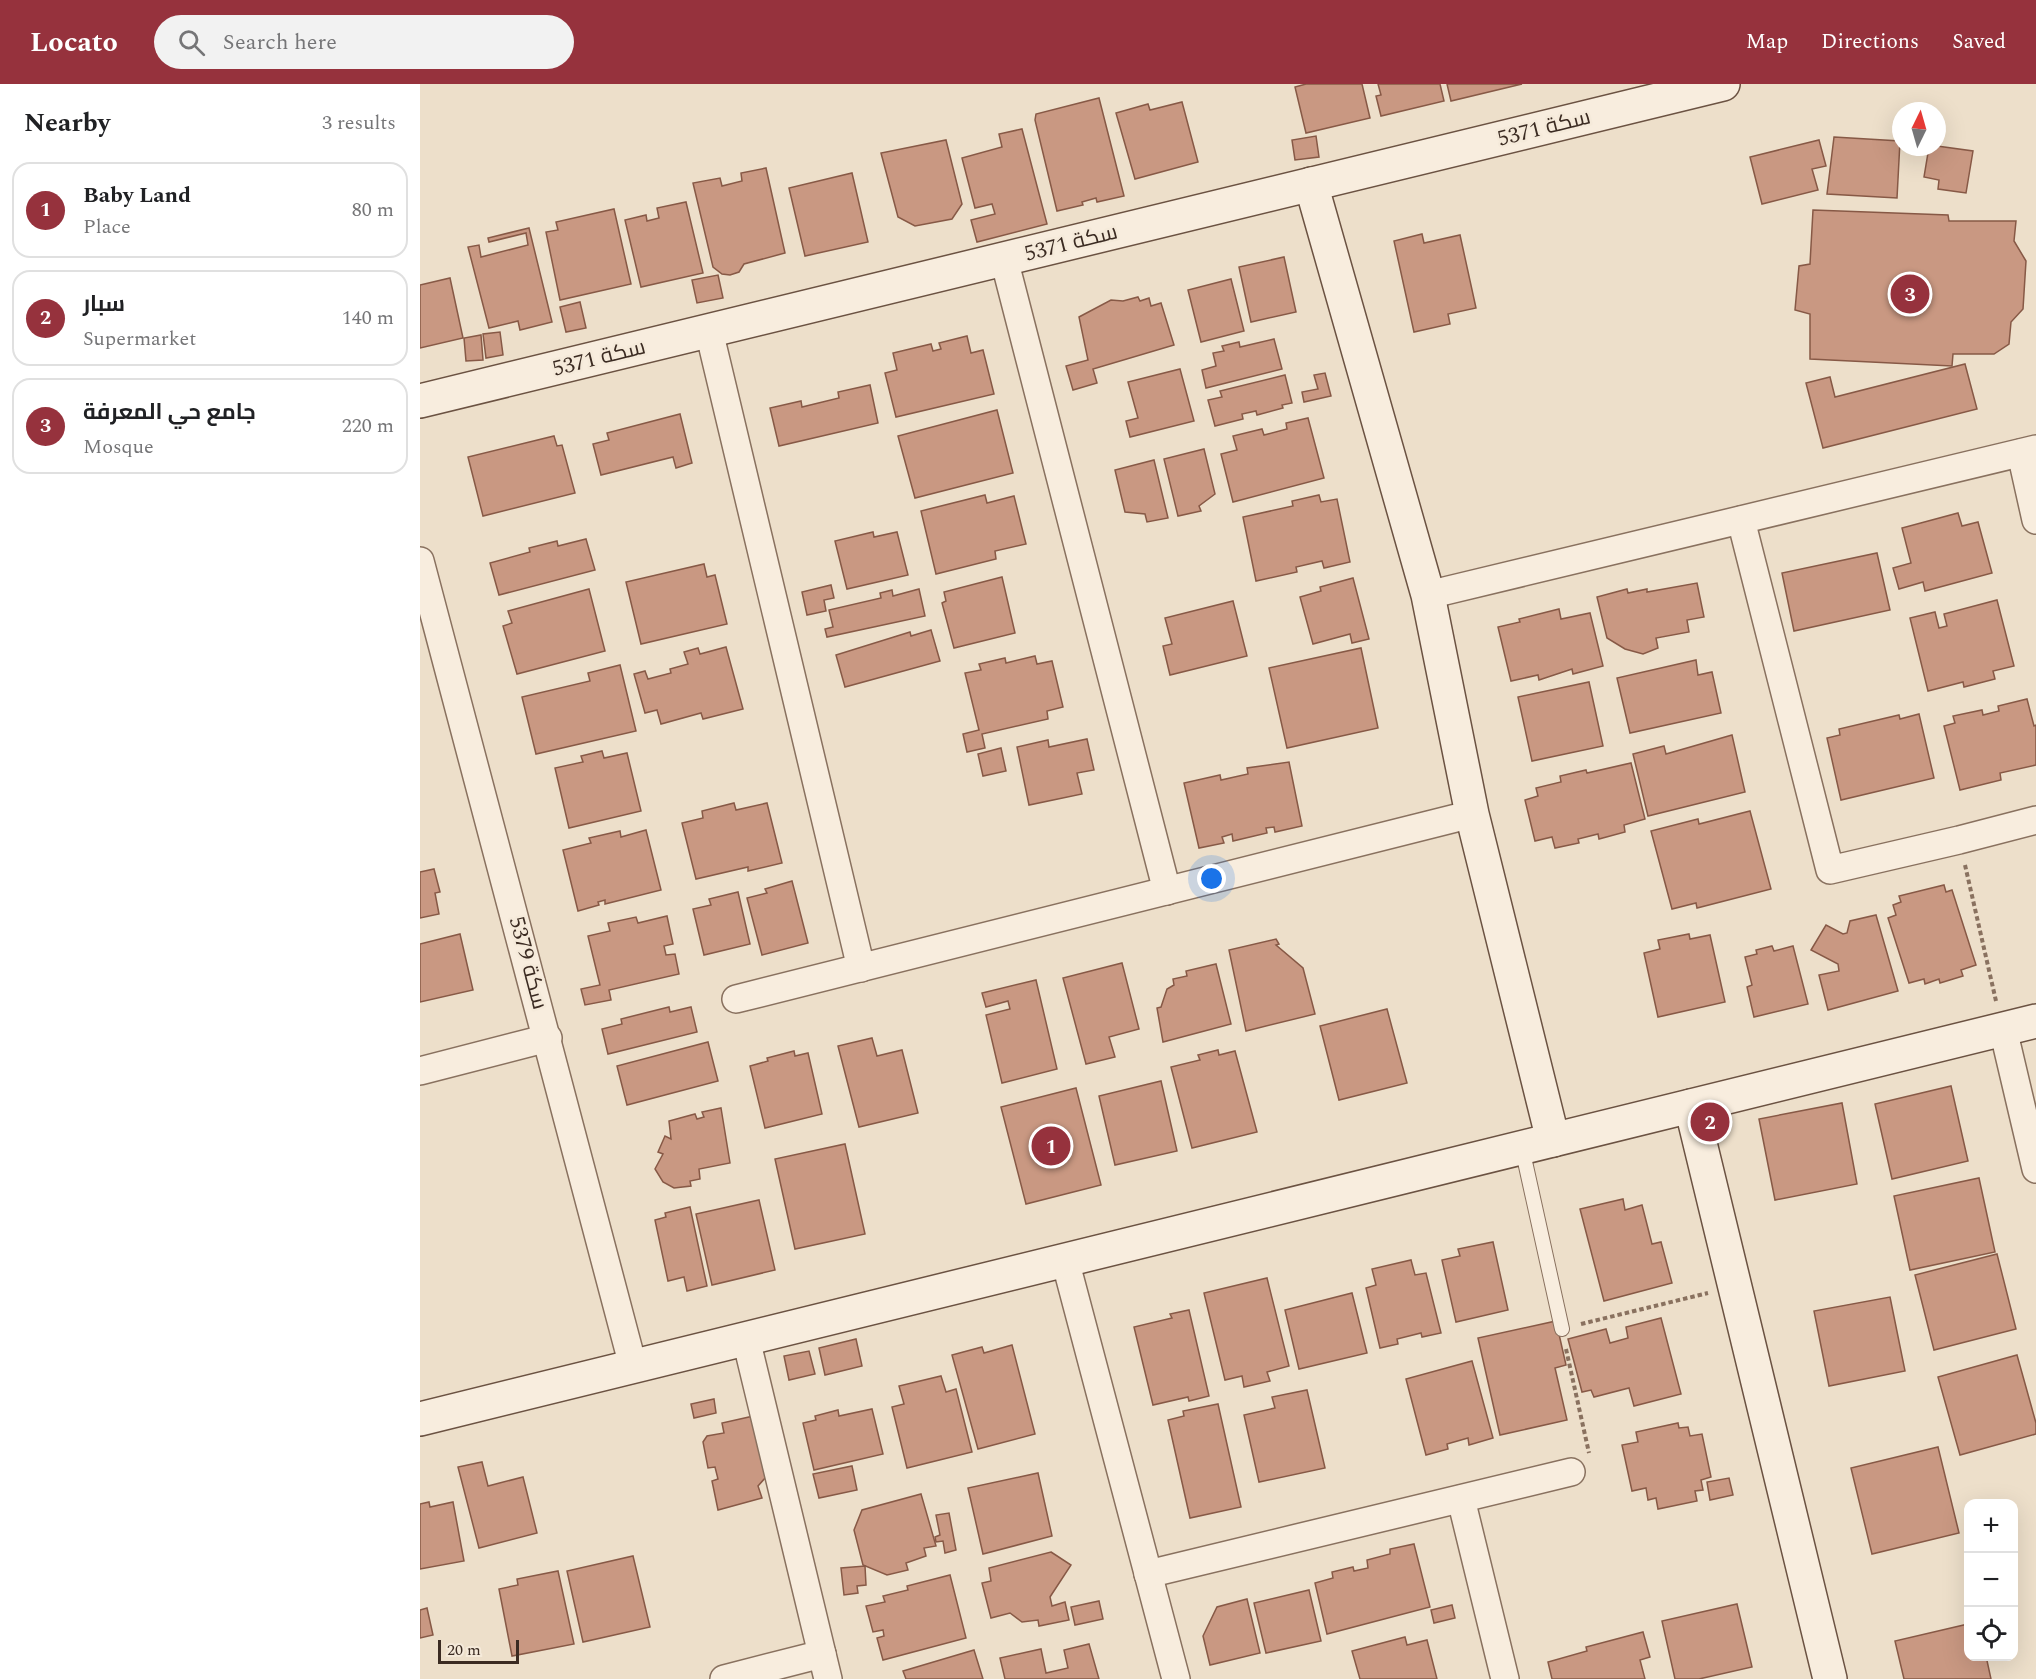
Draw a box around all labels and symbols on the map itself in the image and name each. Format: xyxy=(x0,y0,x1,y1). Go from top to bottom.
street label: سكة 5371 xyxy=(1494,101,1594,155)
north arrow xyxy=(1892,102,1946,156)
street label: سكة 5371 xyxy=(1021,216,1121,270)
pin: 3 xyxy=(1890,272,1930,316)
street label: سكة 5371 xyxy=(549,331,649,385)
your location xyxy=(1197,864,1226,893)
street label: سكة 5379 xyxy=(500,913,556,1013)
pin: 2 xyxy=(1690,1100,1730,1144)
pin: 1 xyxy=(1032,1124,1070,1168)
scale bar xyxy=(438,1637,519,1664)

